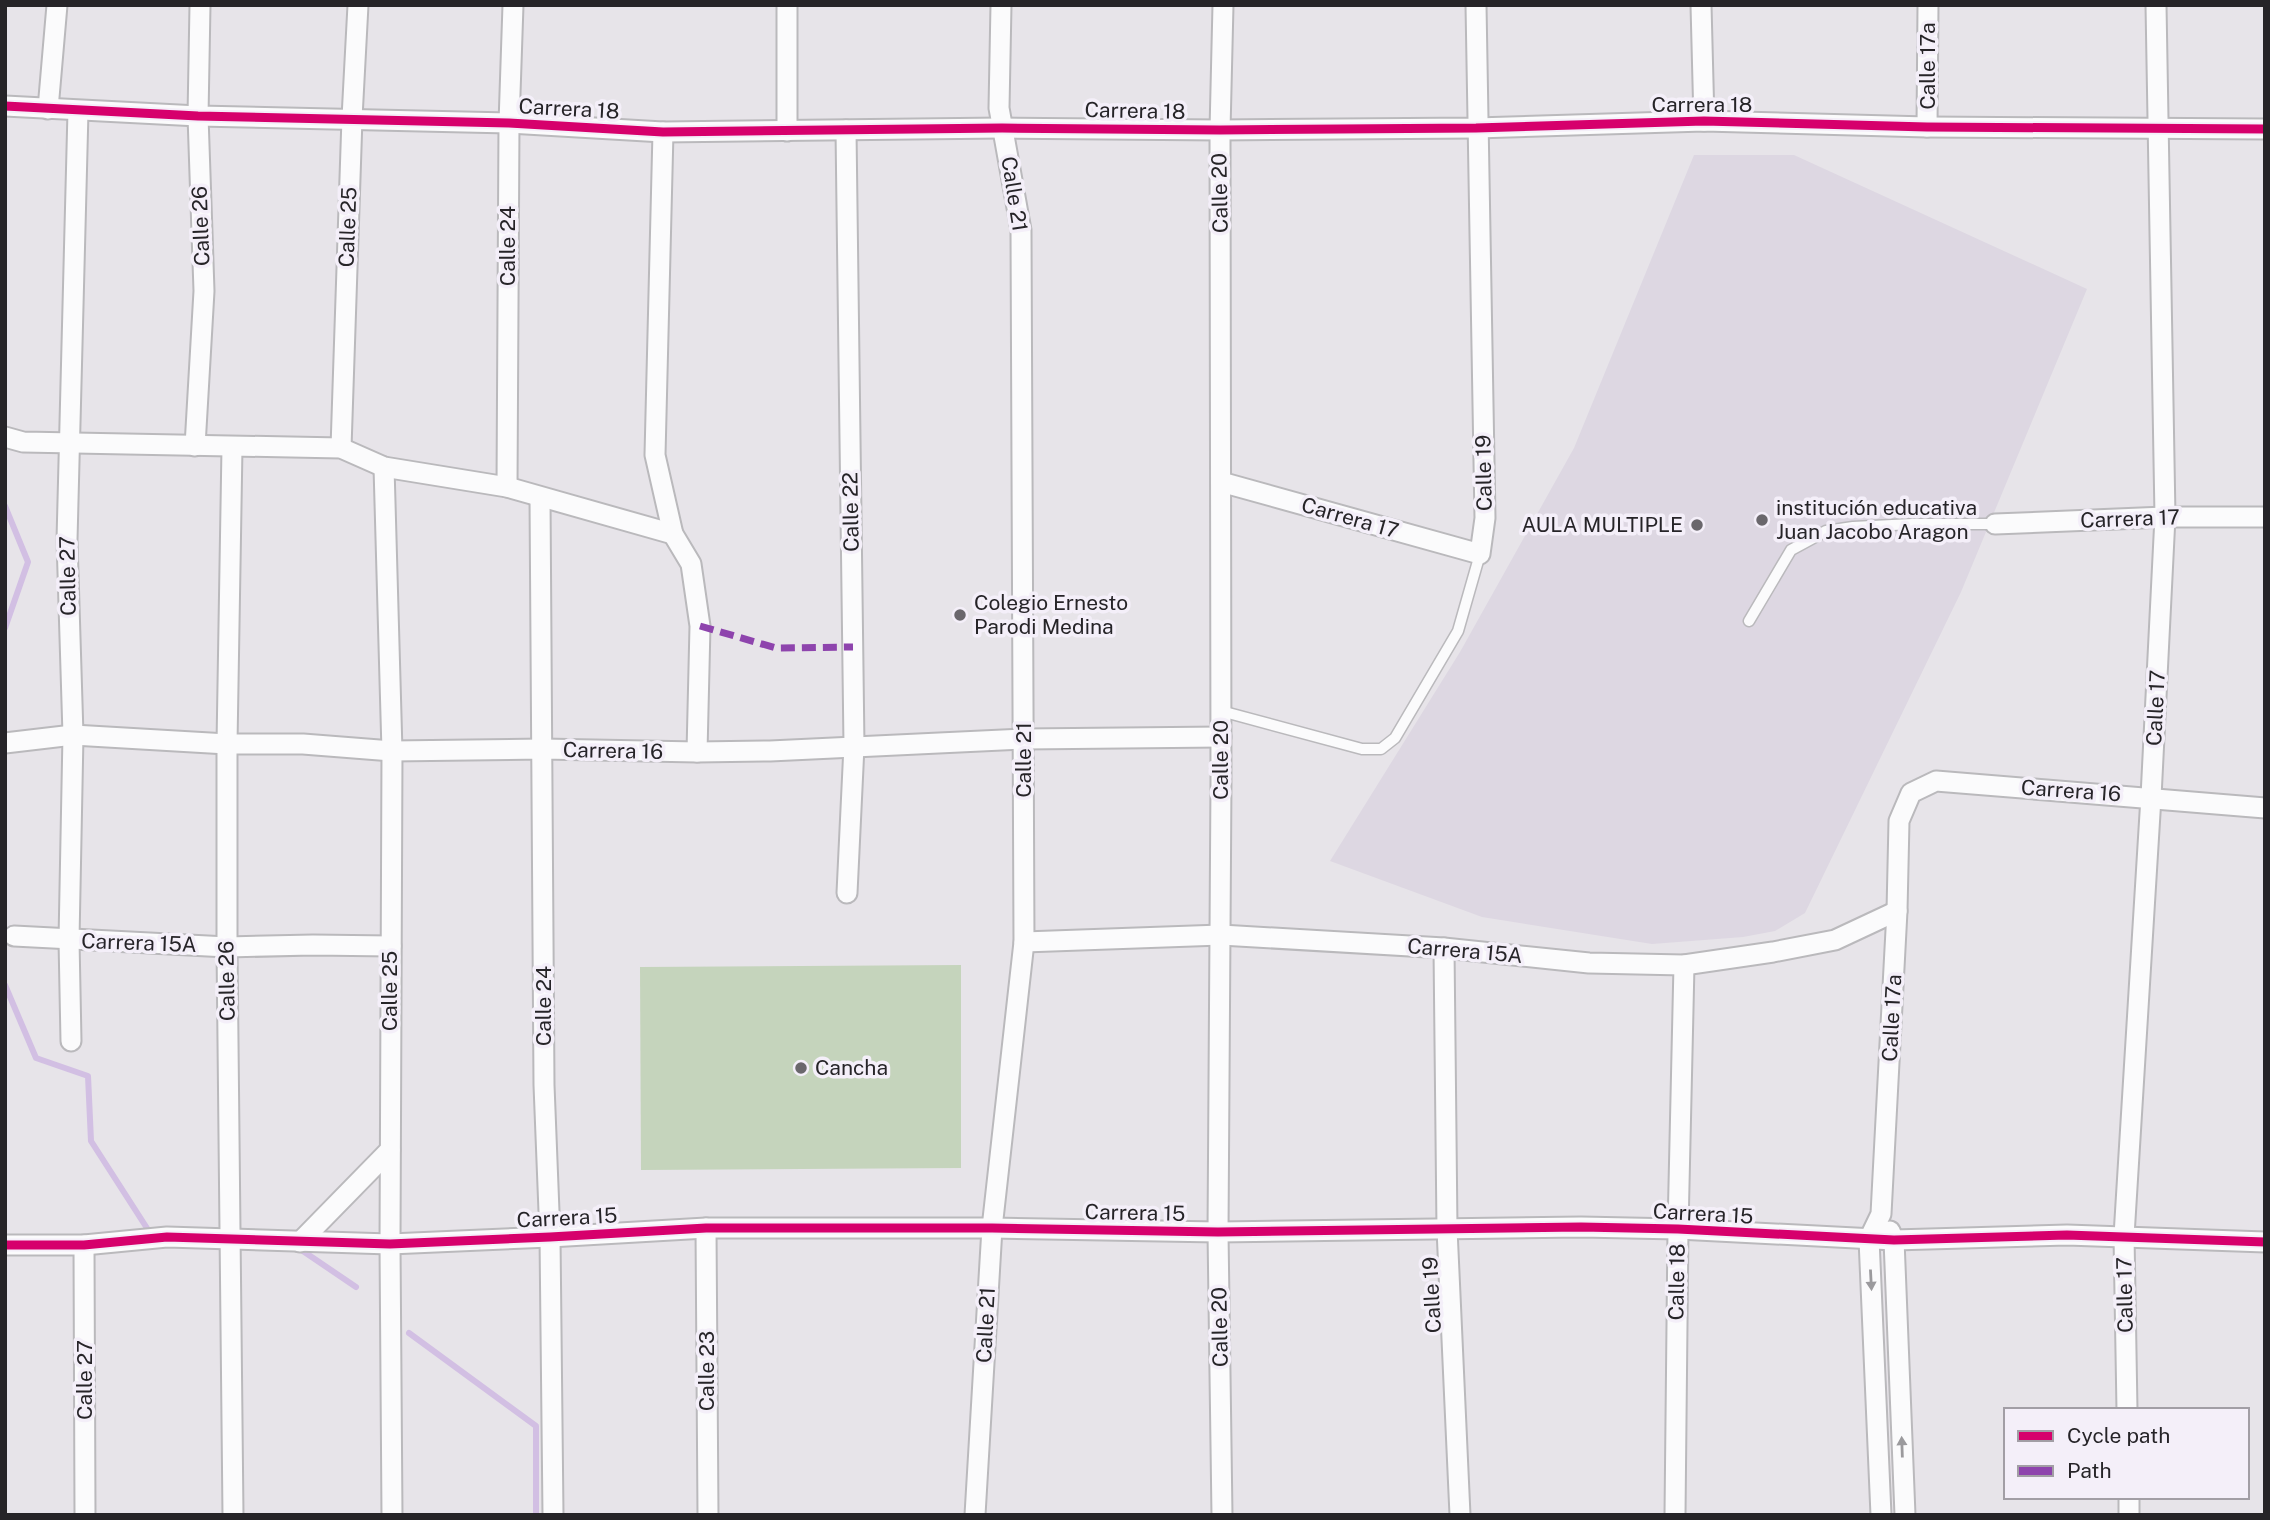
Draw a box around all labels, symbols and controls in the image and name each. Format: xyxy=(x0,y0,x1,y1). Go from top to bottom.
street label: Calle 17a xyxy=(1915,22,1940,110)
street label: Carrera 18 xyxy=(1652,92,1752,117)
street label: Carrera 18 xyxy=(518,93,620,124)
street label: Carrera 18 xyxy=(1084,97,1186,124)
street label: Calle 20 xyxy=(1206,153,1233,233)
street label: Calle 21 xyxy=(996,155,1033,233)
street label: Calle 26 xyxy=(187,185,214,267)
street label: Calle 25 xyxy=(334,186,361,268)
street label: Calle 24 xyxy=(495,206,520,286)
street label: Calle 19 xyxy=(1470,435,1497,511)
street label: Calle 22 xyxy=(837,472,864,552)
street label: Carrera 17 xyxy=(1299,492,1402,543)
place label: institución educativa Juan Jacobo Aragon xyxy=(1776,495,1977,544)
street label: Carrera 17 xyxy=(2080,504,2180,533)
place label: AULA MULTIPLE xyxy=(1521,512,1683,537)
marker: institución educativa Juan Jacobo Aragon xyxy=(1754,512,1770,528)
marker: AULA MULTIPLE xyxy=(1689,517,1705,533)
street label: Calle 27 xyxy=(54,536,81,616)
place label: Colegio Ernesto Parodi Medina xyxy=(974,590,1128,639)
marker: Colegio Ernesto Parodi Medina xyxy=(952,607,968,623)
street label: Calle 17 xyxy=(2141,669,2170,746)
street label: Calle 20 xyxy=(1208,720,1233,800)
street label: Calle 21 xyxy=(1011,722,1036,798)
street label: Carrera 16 xyxy=(563,737,663,764)
street label: Carrera 16 xyxy=(2020,775,2122,806)
street label: Carrera 15A xyxy=(81,928,197,957)
street label: Carrera 15A xyxy=(1406,933,1524,968)
street label: Calle 26 xyxy=(213,941,240,1021)
street label: Calle 25 xyxy=(377,951,402,1031)
street label: Calle 24 xyxy=(531,966,556,1046)
street label: Calle 17a xyxy=(1877,974,1906,1062)
place label: Cancha xyxy=(815,1055,888,1080)
marker: Cancha xyxy=(793,1060,809,1076)
street label: Carrera 15 xyxy=(1652,1198,1754,1229)
street label: Carrera 15 xyxy=(1084,1199,1186,1226)
street label: Carrera 15 xyxy=(516,1202,618,1233)
street label: Calle 18 xyxy=(1663,1243,1690,1321)
street label: Calle 19 xyxy=(1417,1256,1446,1334)
street label: Calle 17 xyxy=(2111,1257,2138,1333)
one-way arrow xyxy=(1865,1269,1876,1291)
street label: Calle 21 xyxy=(971,1287,1000,1363)
street label: Calle 20 xyxy=(1206,1287,1233,1367)
street label: Calle 23 xyxy=(694,1331,719,1411)
street label: Calle 27 xyxy=(72,1340,97,1420)
legend xyxy=(2004,1408,2249,1499)
text: Cycle path xyxy=(2067,1423,2170,1448)
one-way arrow xyxy=(1897,1435,1908,1457)
text: Path xyxy=(2067,1458,2112,1483)

